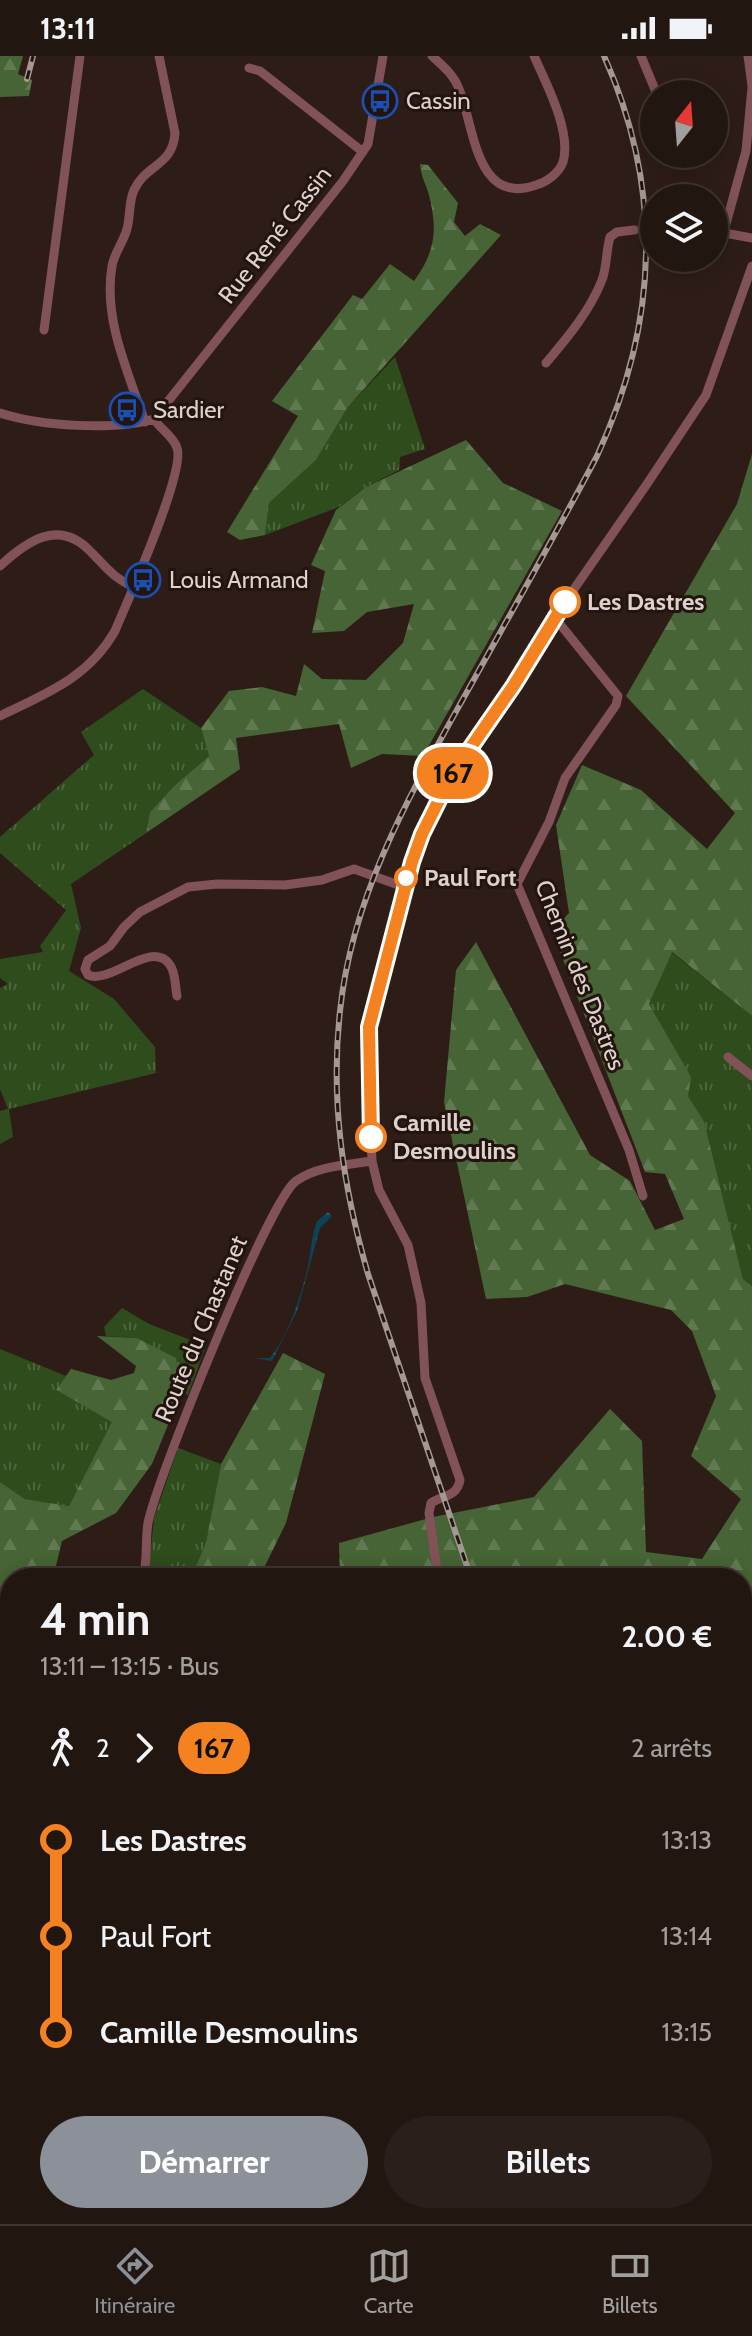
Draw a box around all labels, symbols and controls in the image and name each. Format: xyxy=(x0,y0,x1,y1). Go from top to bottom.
text: 13:11 xyxy=(40,10,96,47)
north arrow xyxy=(640,80,728,168)
map controls xyxy=(640,80,728,272)
bus stop icon: Cassin xyxy=(361,82,399,120)
place label: Cassin xyxy=(406,86,471,115)
street label: Rue René Cassin xyxy=(212,160,337,309)
button: layers xyxy=(640,184,728,272)
bus stop icon: Sardier xyxy=(108,391,146,429)
place label: Sardier xyxy=(153,395,225,424)
bus stop icon: Louis Armand xyxy=(124,561,162,599)
place label: Louis Armand xyxy=(169,565,309,594)
marker: Les Dastres xyxy=(550,587,580,617)
place label: Les Dastres xyxy=(587,587,704,616)
line badge: 167 xyxy=(407,747,499,799)
text: 167 xyxy=(433,756,473,790)
place label: Paul Fort xyxy=(424,863,516,892)
marker: Paul Fort xyxy=(395,867,417,889)
street label: Chemin des Dastres xyxy=(529,876,632,1074)
place label: Camille Desmoulins xyxy=(393,1108,516,1165)
marker: Camille Desmoulins xyxy=(356,1122,386,1152)
street label: Route du Chastanet xyxy=(148,1231,253,1426)
text: 4 min xyxy=(40,1593,150,1646)
text: 2.00 € xyxy=(621,1618,712,1655)
text: 13:11 – 13:15 · Bus xyxy=(40,1650,219,1682)
icon: walk xyxy=(40,1726,84,1770)
icon: forward xyxy=(122,1726,166,1770)
text: 167 xyxy=(194,1731,234,1765)
text: 2 xyxy=(96,1732,110,1764)
text: 2 arrêts xyxy=(631,1732,712,1764)
text: Les Dastres xyxy=(100,1822,247,1859)
text: 13:13 xyxy=(662,1824,712,1856)
text: Paul Fort xyxy=(100,1918,211,1955)
text: 13:14 xyxy=(661,1920,712,1952)
text: Camille Desmoulins xyxy=(100,2014,358,2051)
text: 13:15 xyxy=(662,2016,712,2048)
button: Démarrer xyxy=(40,2116,368,2208)
button: Billets xyxy=(384,2116,712,2208)
tab: Itinéraire xyxy=(94,2244,175,2319)
tab: Carte xyxy=(364,2244,413,2319)
tab: Billets xyxy=(602,2244,658,2319)

